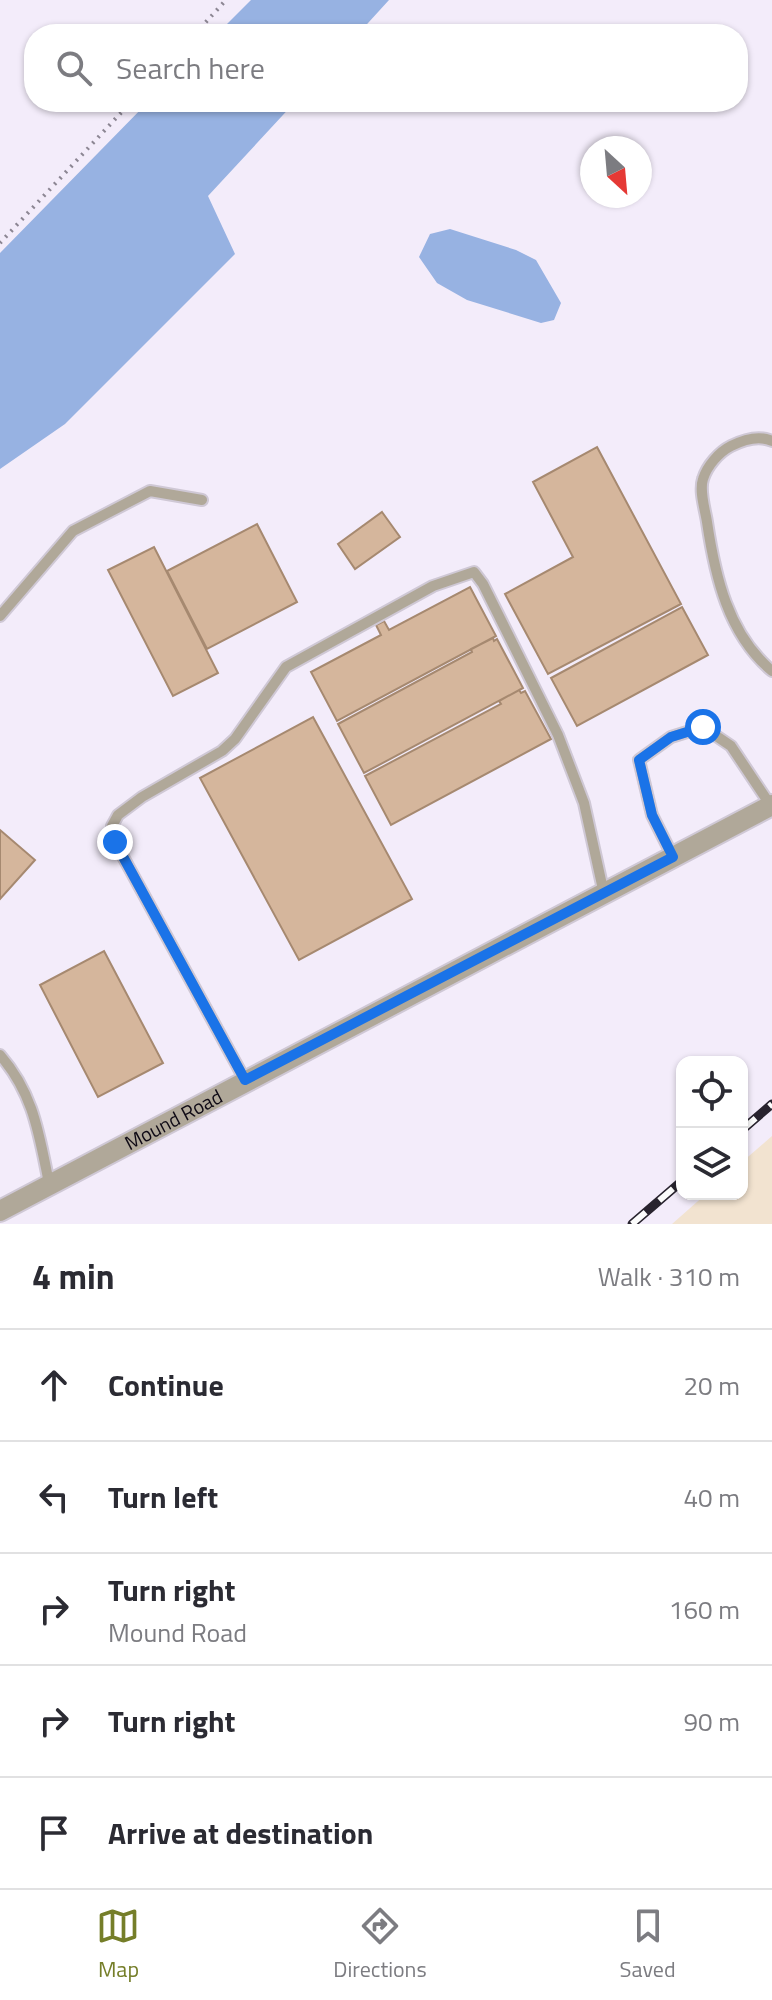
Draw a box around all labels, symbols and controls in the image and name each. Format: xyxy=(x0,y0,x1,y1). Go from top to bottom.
search box xyxy=(24,24,748,112)
text: Search here xyxy=(116,45,265,91)
icon: search xyxy=(52,46,96,90)
north arrow xyxy=(580,136,652,208)
route start xyxy=(685,709,721,745)
route end xyxy=(97,824,133,860)
map controls xyxy=(676,1056,748,1200)
button: locate xyxy=(676,1056,748,1128)
street label: Mound Road xyxy=(119,1081,228,1158)
button: layers xyxy=(676,1128,748,1200)
text: 4 min xyxy=(32,1250,115,1302)
text: Walk · 310 m xyxy=(598,1257,740,1296)
text: Continue xyxy=(108,1362,224,1408)
icon: ahead xyxy=(32,1363,76,1407)
text: 20 m xyxy=(683,1366,740,1405)
text: Turn left xyxy=(108,1474,218,1520)
icon: left xyxy=(32,1475,76,1519)
text: 40 m xyxy=(683,1478,740,1517)
text: Turn right xyxy=(108,1567,236,1613)
icon: right xyxy=(32,1587,76,1631)
text: 160 m xyxy=(669,1590,740,1629)
text: Mound Road xyxy=(108,1613,247,1652)
text: Turn right xyxy=(108,1698,236,1744)
icon: right xyxy=(32,1699,76,1743)
text: 90 m xyxy=(683,1702,740,1741)
text: Arrive at destination xyxy=(108,1810,373,1856)
icon: arrive xyxy=(32,1811,76,1855)
tab: Map xyxy=(96,1904,140,1986)
tab: Directions xyxy=(333,1904,427,1986)
tab: Saved xyxy=(620,1904,676,1986)

